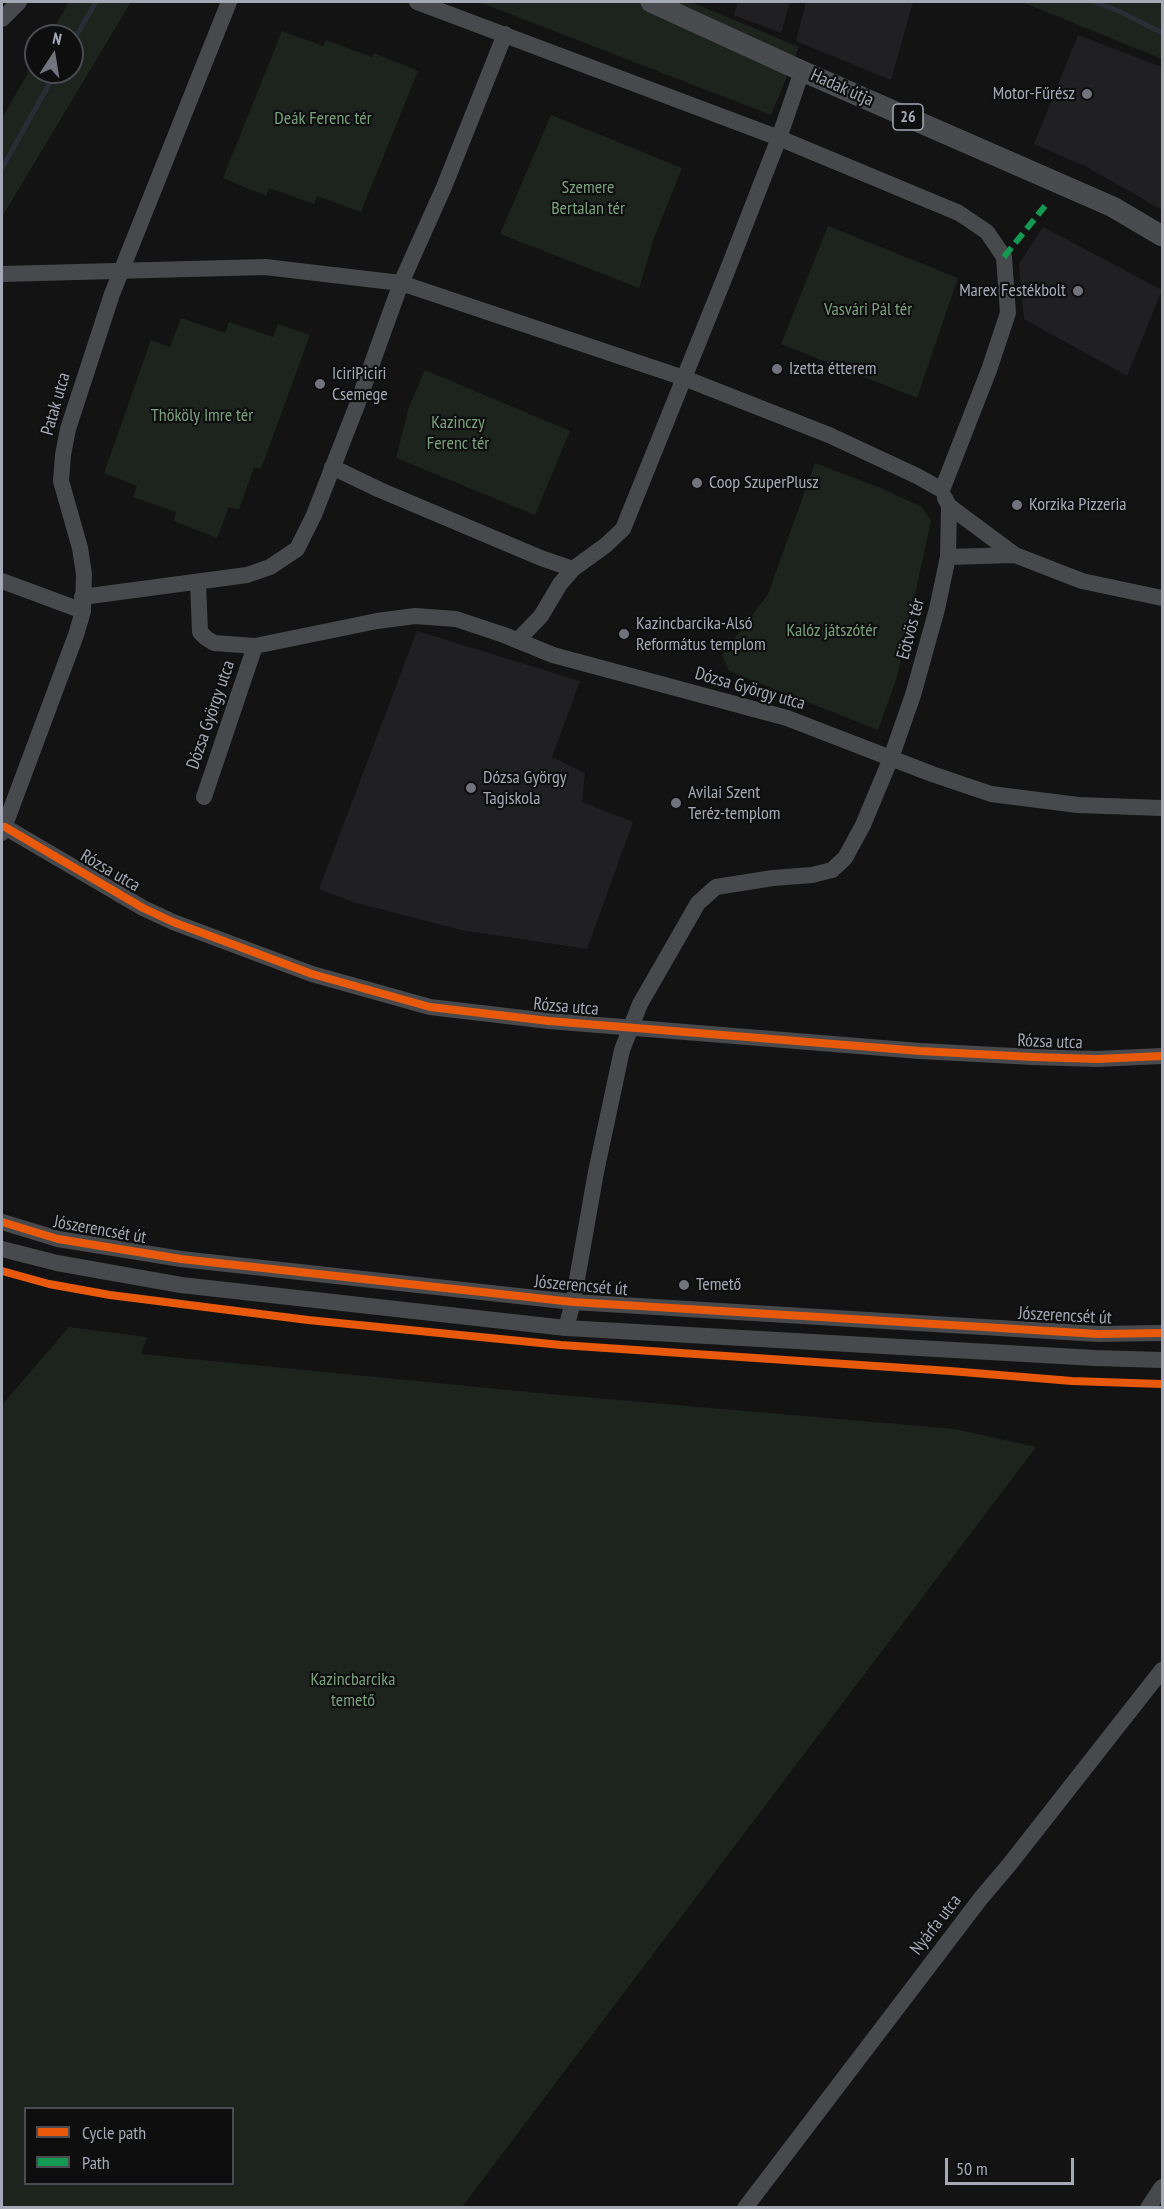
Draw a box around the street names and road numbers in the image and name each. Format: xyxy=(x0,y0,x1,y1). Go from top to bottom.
street label: Hadak útja xyxy=(807,65,877,111)
road number: 26 xyxy=(893,104,923,130)
street label: Patak utca xyxy=(37,370,75,438)
street label: Eötvös tér xyxy=(893,596,929,662)
street label: Dózsa György utca xyxy=(182,658,240,772)
street label: Dózsa György utca xyxy=(692,663,808,715)
street label: Rózsa utca xyxy=(76,845,144,897)
street label: Rózsa utca xyxy=(533,993,599,1021)
street label: Rózsa utca xyxy=(1017,1030,1083,1054)
street label: Jószerencsét út xyxy=(52,1211,148,1249)
street label: Jószerencsét út xyxy=(533,1271,629,1301)
street label: Jószerencsét út xyxy=(1018,1303,1112,1329)
street label: Nyárfa utca xyxy=(906,1891,966,1959)

